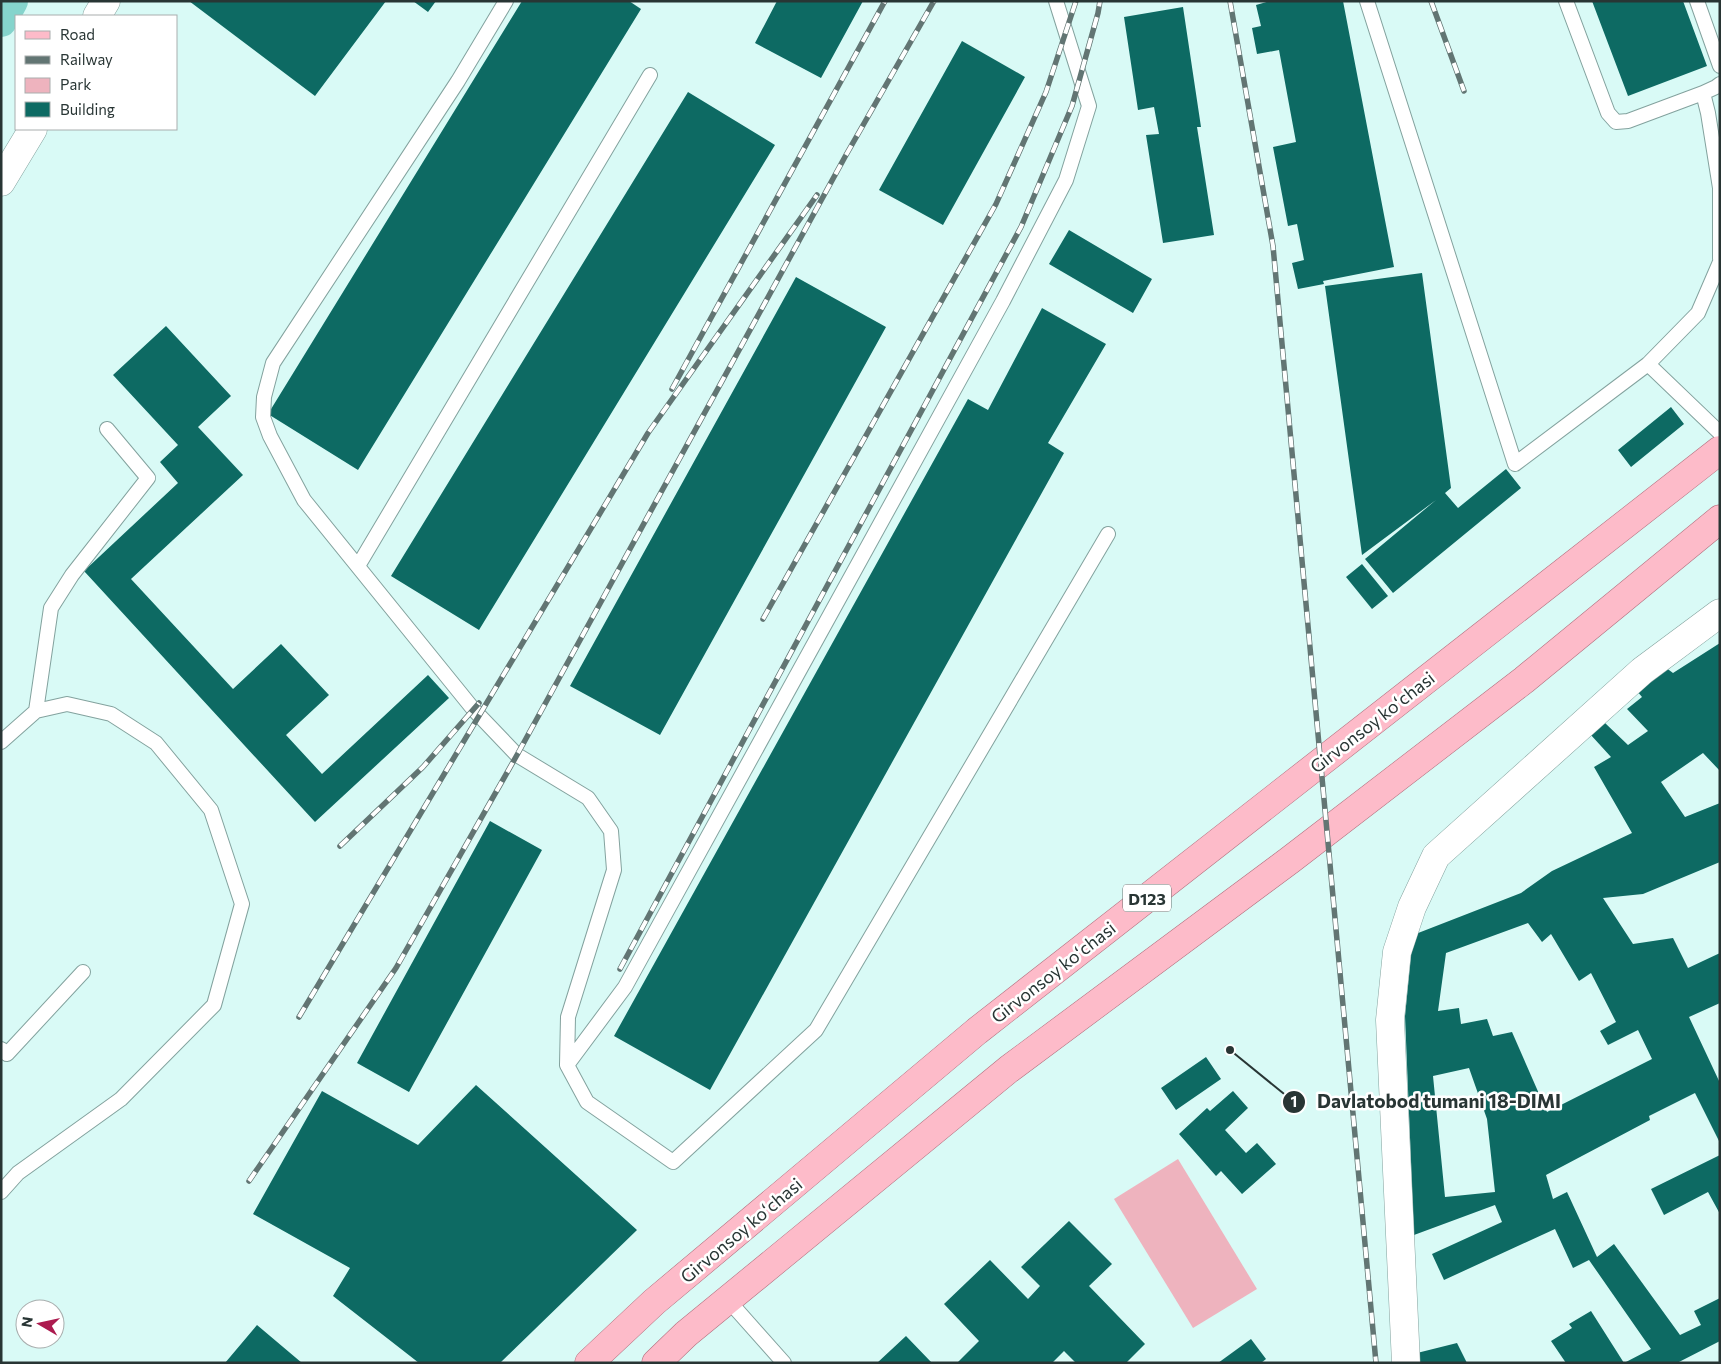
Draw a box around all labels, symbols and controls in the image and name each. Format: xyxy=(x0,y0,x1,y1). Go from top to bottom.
legend xyxy=(15,15,178,130)
text: Road xyxy=(60,25,95,43)
text: Railway xyxy=(60,50,113,68)
text: Park xyxy=(60,75,91,93)
text: Building xyxy=(60,100,115,118)
street label: Girvonsoy koʻchasi xyxy=(1305,667,1439,777)
road number: D123 xyxy=(1123,884,1171,911)
street label: Girvonsoy koʻchasi xyxy=(986,917,1120,1027)
callout: Davlatobod tumani 18-DIMI xyxy=(1282,1085,1571,1119)
text: Davlatobod tumani 18-DIMI xyxy=(1317,1089,1561,1112)
text: 1 xyxy=(1291,1092,1297,1110)
street label: Girvonsoy koʻchasi xyxy=(676,1173,806,1287)
north arrow xyxy=(15,1299,65,1349)
text: N xyxy=(17,1315,36,1328)

